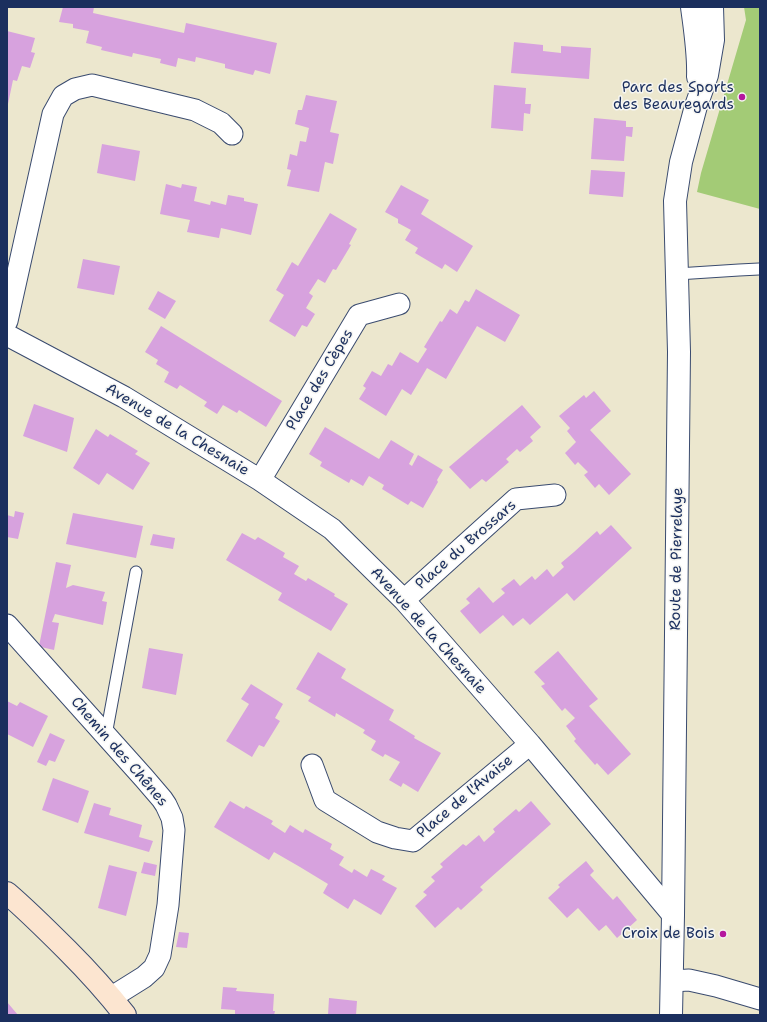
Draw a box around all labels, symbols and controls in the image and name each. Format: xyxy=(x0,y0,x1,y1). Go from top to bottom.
place label: Parc des Sports des Beauregards xyxy=(613,79,734,114)
marker: Parc des Sports des Beauregards xyxy=(737,92,747,102)
street label: Place des Cèpes xyxy=(283,326,357,434)
street label: Avenue de la Chesnaie xyxy=(102,380,252,480)
street label: Route de Pierrelaye xyxy=(667,487,687,631)
street label: Place du Brossars xyxy=(412,496,520,594)
street label: Avenue de la Chesnaie xyxy=(366,564,490,698)
street label: Chemin des Chênes xyxy=(67,694,171,810)
street label: Place de l'Avaise xyxy=(413,752,517,842)
place label: Croix de Bois xyxy=(622,925,715,943)
marker: Croix de Bois xyxy=(718,929,728,939)

